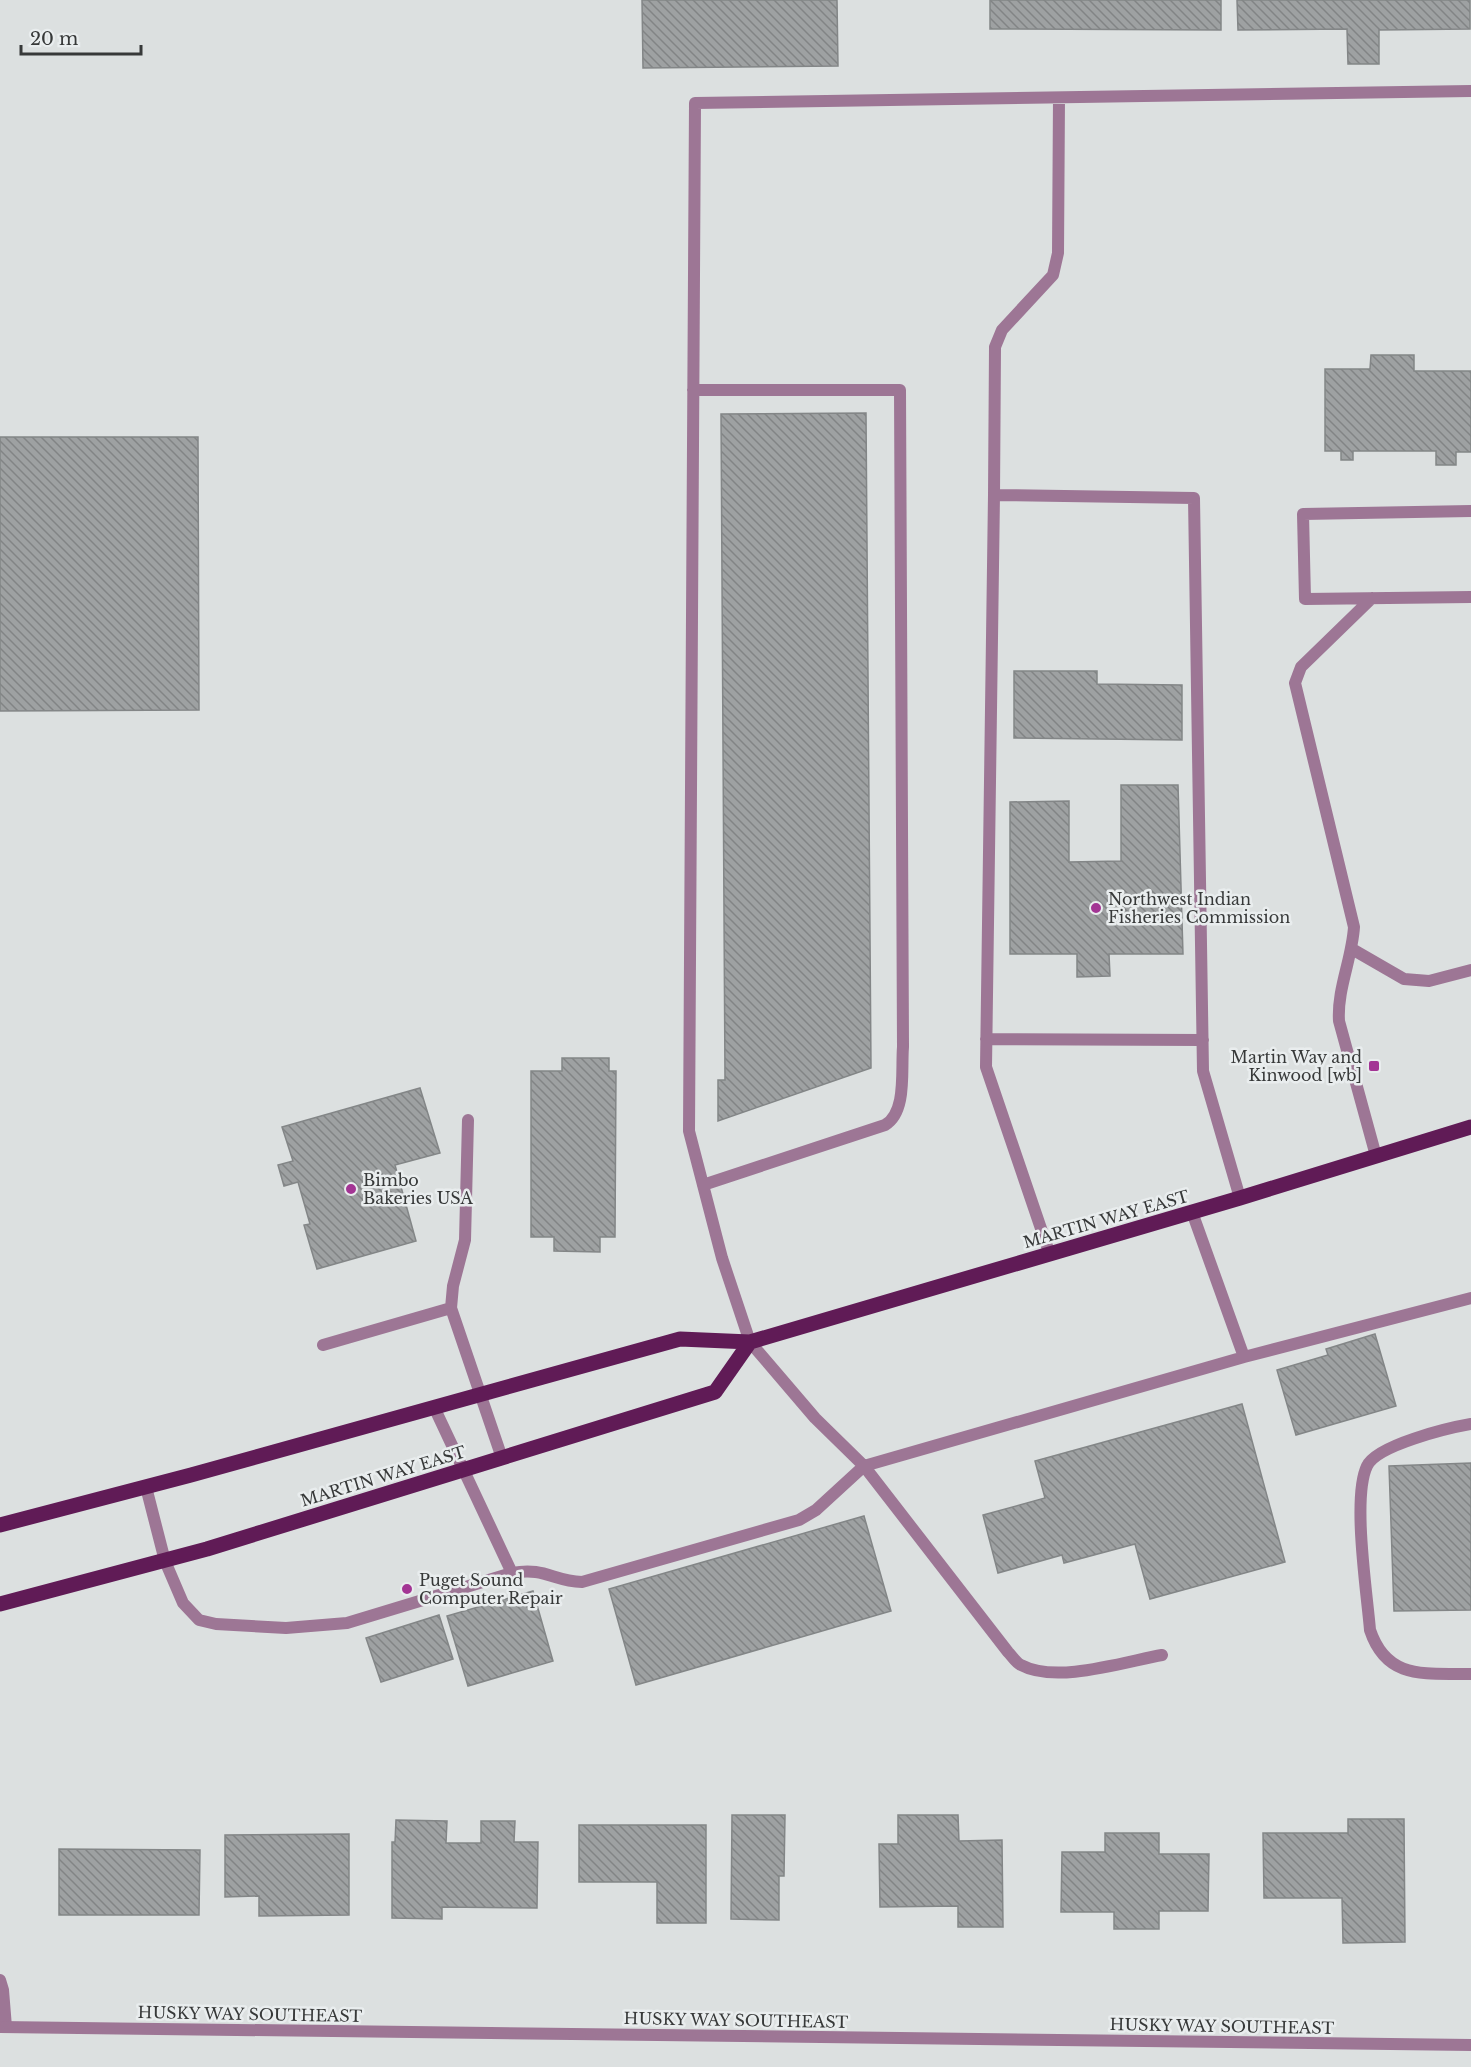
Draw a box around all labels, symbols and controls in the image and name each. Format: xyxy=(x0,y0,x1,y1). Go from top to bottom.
scale bar xyxy=(21,18,141,56)
text: 20 m xyxy=(30,28,78,50)
place label: Northwest Indian Fisheries Commission xyxy=(1108,889,1290,927)
marker: Northwest Indian Fisheries Commission xyxy=(1089,901,1103,915)
place label: Martin Way and Kinwood [wb] xyxy=(1231,1047,1362,1085)
marker: Martin Way and Kinwood [wb] xyxy=(1367,1059,1381,1073)
place label: Bimbo Bakeries USA xyxy=(363,1170,473,1208)
marker: Bimbo Bakeries USA xyxy=(344,1182,358,1196)
street label: MARTIN WAY EAST xyxy=(1021,1186,1191,1252)
street label: MARTIN WAY EAST xyxy=(298,1441,468,1511)
place label: Puget Sound Computer Repair xyxy=(419,1570,563,1608)
marker: Puget Sound Computer Repair xyxy=(400,1582,414,1596)
street label: HUSKY WAY SOUTHEAST xyxy=(138,2002,363,2026)
street label: HUSKY WAY SOUTHEAST xyxy=(624,2008,849,2032)
street label: HUSKY WAY SOUTHEAST xyxy=(1110,2014,1335,2038)

